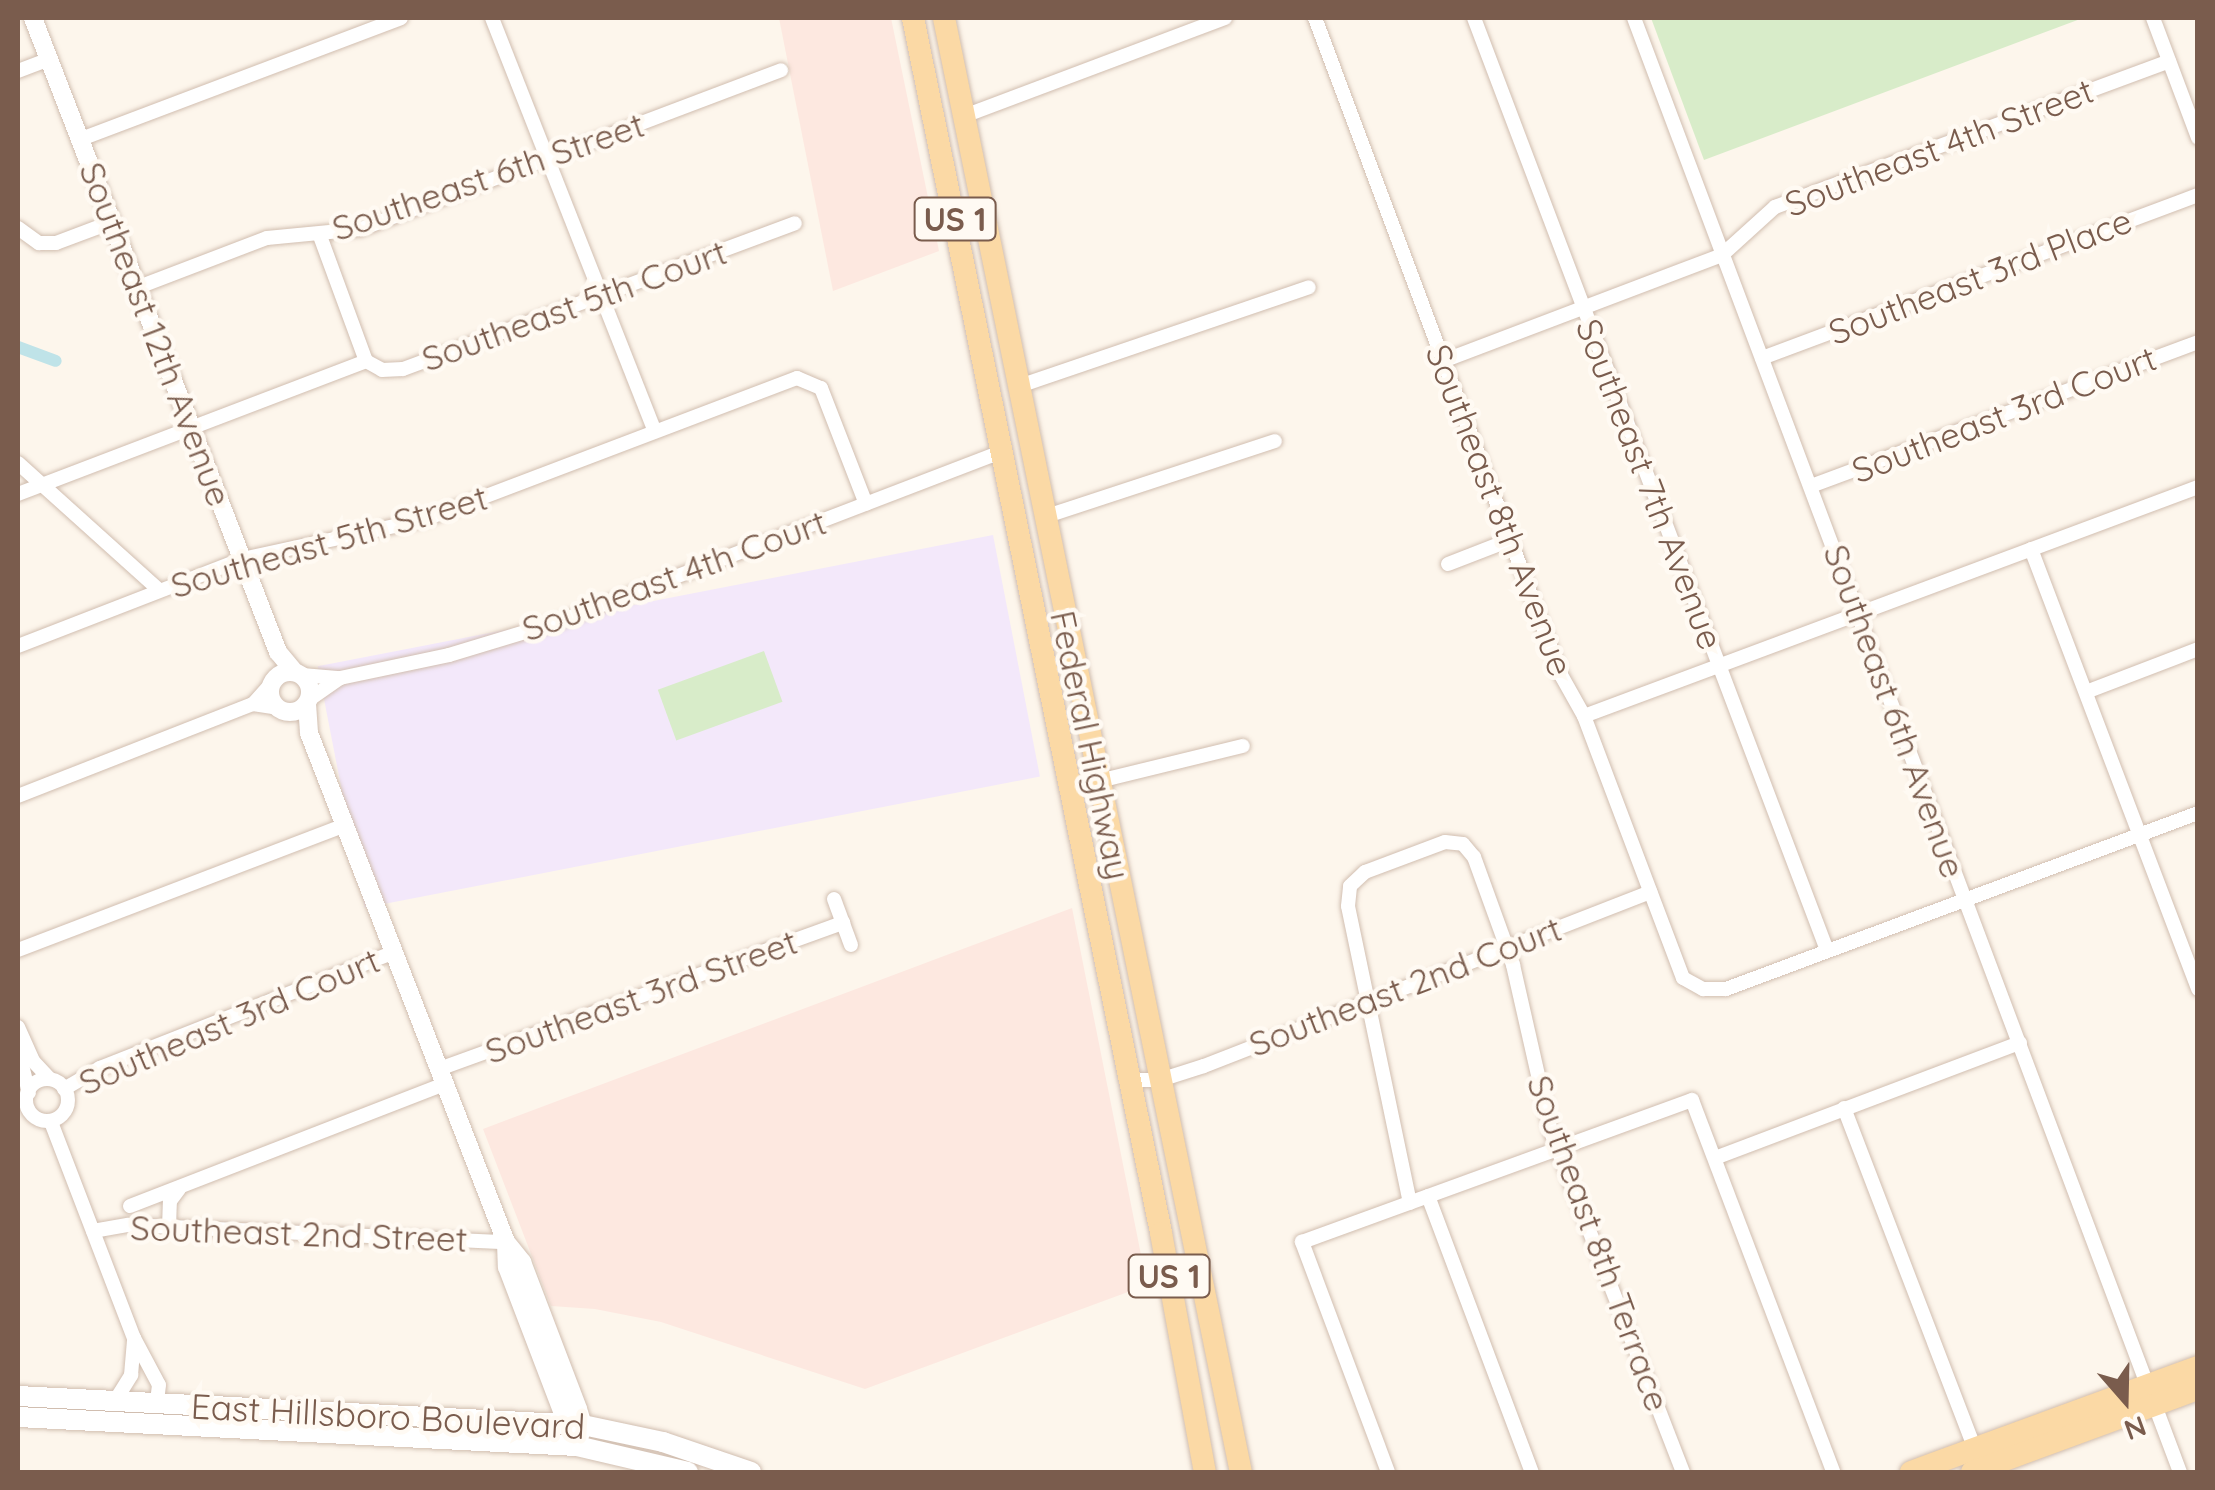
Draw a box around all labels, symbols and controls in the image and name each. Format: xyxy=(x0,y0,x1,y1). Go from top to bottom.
street label: Southeast 4th Street xyxy=(1779,69,2099,225)
street label: Southeast 6th Street xyxy=(326,103,650,249)
street label: Southeast 12th Avenue xyxy=(71,156,241,512)
road number: US 1 xyxy=(912,192,998,246)
street label: Southeast 3rd Place xyxy=(1823,199,2137,353)
street label: Southeast 5th Court xyxy=(416,230,732,380)
street label: Southeast 7th Avenue xyxy=(1568,313,1732,655)
street label: Southeast 3rd Court xyxy=(1846,337,2162,491)
street label: Southeast 8th Avenue xyxy=(1417,338,1583,682)
street label: Southeast 5th Street xyxy=(166,476,492,606)
street label: Southeast 4th Court xyxy=(516,500,832,650)
street label: Southeast 6th Avenue xyxy=(1815,539,1975,883)
street label: Federal Highway xyxy=(1042,607,1140,883)
street label: Southeast 2nd Court xyxy=(1243,907,1567,1065)
street label: Southeast 3rd Street xyxy=(479,920,803,1072)
street label: Southeast 3rd Court xyxy=(72,939,386,1103)
street label: Southeast 8th Terrace xyxy=(1519,1069,1679,1417)
street label: Southeast 2nd Street xyxy=(130,1206,468,1260)
road number: US 1 xyxy=(1126,1249,1212,1303)
north arrow xyxy=(2075,1350,2175,1450)
street label: East Hillsboro Boulevard xyxy=(190,1385,586,1447)
text: N xyxy=(2120,1409,2151,1449)

